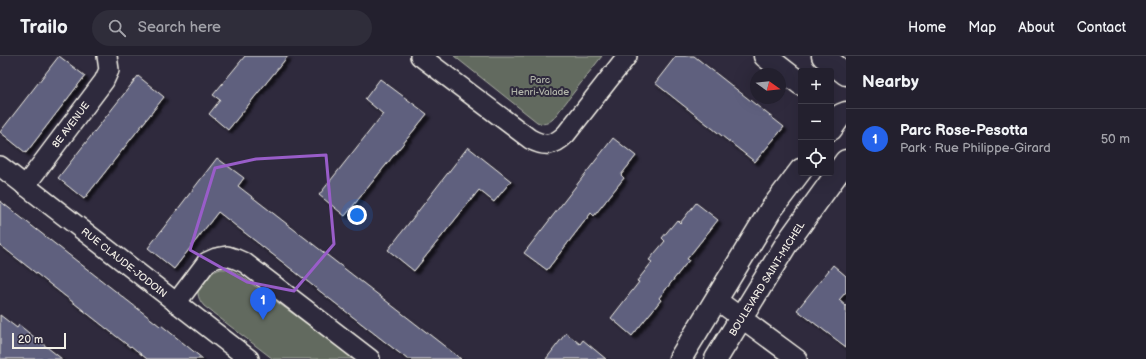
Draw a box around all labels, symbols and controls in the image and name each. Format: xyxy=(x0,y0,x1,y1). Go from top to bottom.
search box xyxy=(92,10,372,46)
text: Trailo xyxy=(20,16,68,39)
icon: search xyxy=(106,17,128,39)
text: Search here xyxy=(138,18,221,37)
text: Home xyxy=(908,19,946,36)
text: Map xyxy=(968,19,996,36)
text: About xyxy=(1018,19,1055,36)
text: Contact xyxy=(1077,19,1126,36)
north arrow xyxy=(750,68,786,104)
map controls xyxy=(798,68,834,176)
button: + xyxy=(798,68,834,104)
text: Nearby xyxy=(862,72,919,92)
park label: Parc Henri-Valade xyxy=(511,74,569,98)
street label: 8E AVENUE xyxy=(50,99,92,150)
button: − xyxy=(798,104,834,140)
text: Parc Rose-Pesotta xyxy=(900,121,1028,140)
text: 1 xyxy=(872,131,878,147)
text: 50 m xyxy=(1101,131,1130,147)
button: locate xyxy=(798,140,834,176)
text: Park · Rue Philippe-Girard xyxy=(900,140,1051,156)
your location xyxy=(347,205,367,225)
street label: BOULEVARD SAINT-MICHEL xyxy=(727,219,807,338)
street label: RUE CLAUDE-JODOIN xyxy=(79,226,169,300)
pin: 1 xyxy=(250,287,276,320)
scale bar xyxy=(12,331,66,350)
text: 20 m xyxy=(18,333,43,346)

